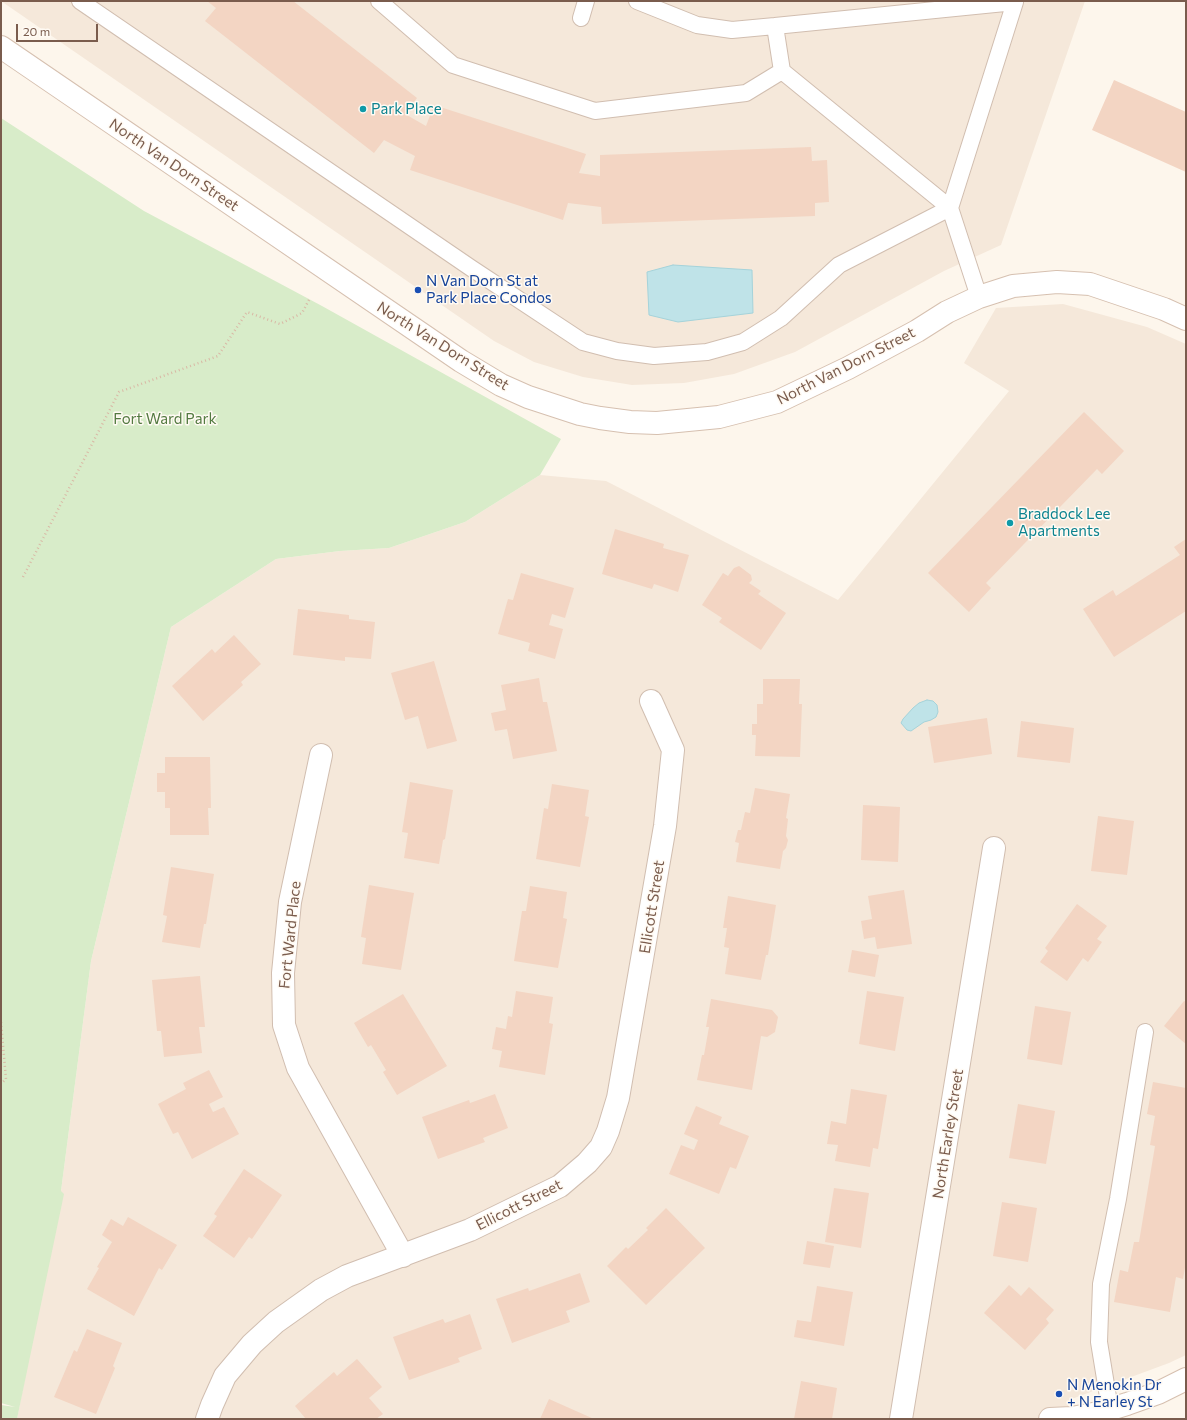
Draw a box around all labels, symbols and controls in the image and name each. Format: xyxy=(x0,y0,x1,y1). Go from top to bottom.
scale bar xyxy=(18,16,100,42)
text: 20 m xyxy=(23,24,50,38)
place label: Park Place xyxy=(371,100,442,118)
marker: Park Place xyxy=(358,104,368,114)
street label: North Van Dorn Street xyxy=(106,115,242,215)
place label: N Van Dorn St at Park Place Condos xyxy=(426,272,552,307)
marker: N Van Dorn St at Park Place Condos xyxy=(413,285,423,295)
street label: North Van Dorn Street xyxy=(374,298,512,394)
street label: North Van Dorn Street xyxy=(774,323,918,409)
park label: Fort Ward Park xyxy=(113,410,217,428)
place label: Braddock Lee Apartments xyxy=(1018,505,1110,540)
marker: Braddock Lee Apartments xyxy=(1005,518,1015,528)
street label: Ellicott Street xyxy=(636,859,668,955)
street label: Fort Ward Place xyxy=(275,880,305,990)
street label: North Earley Street xyxy=(929,1068,967,1200)
street label: Ellicott Street xyxy=(473,1176,565,1234)
place label: N Menokin Dr + N Earley St xyxy=(1067,1376,1161,1411)
marker: N Menokin Dr + N Earley St xyxy=(1054,1389,1064,1399)

